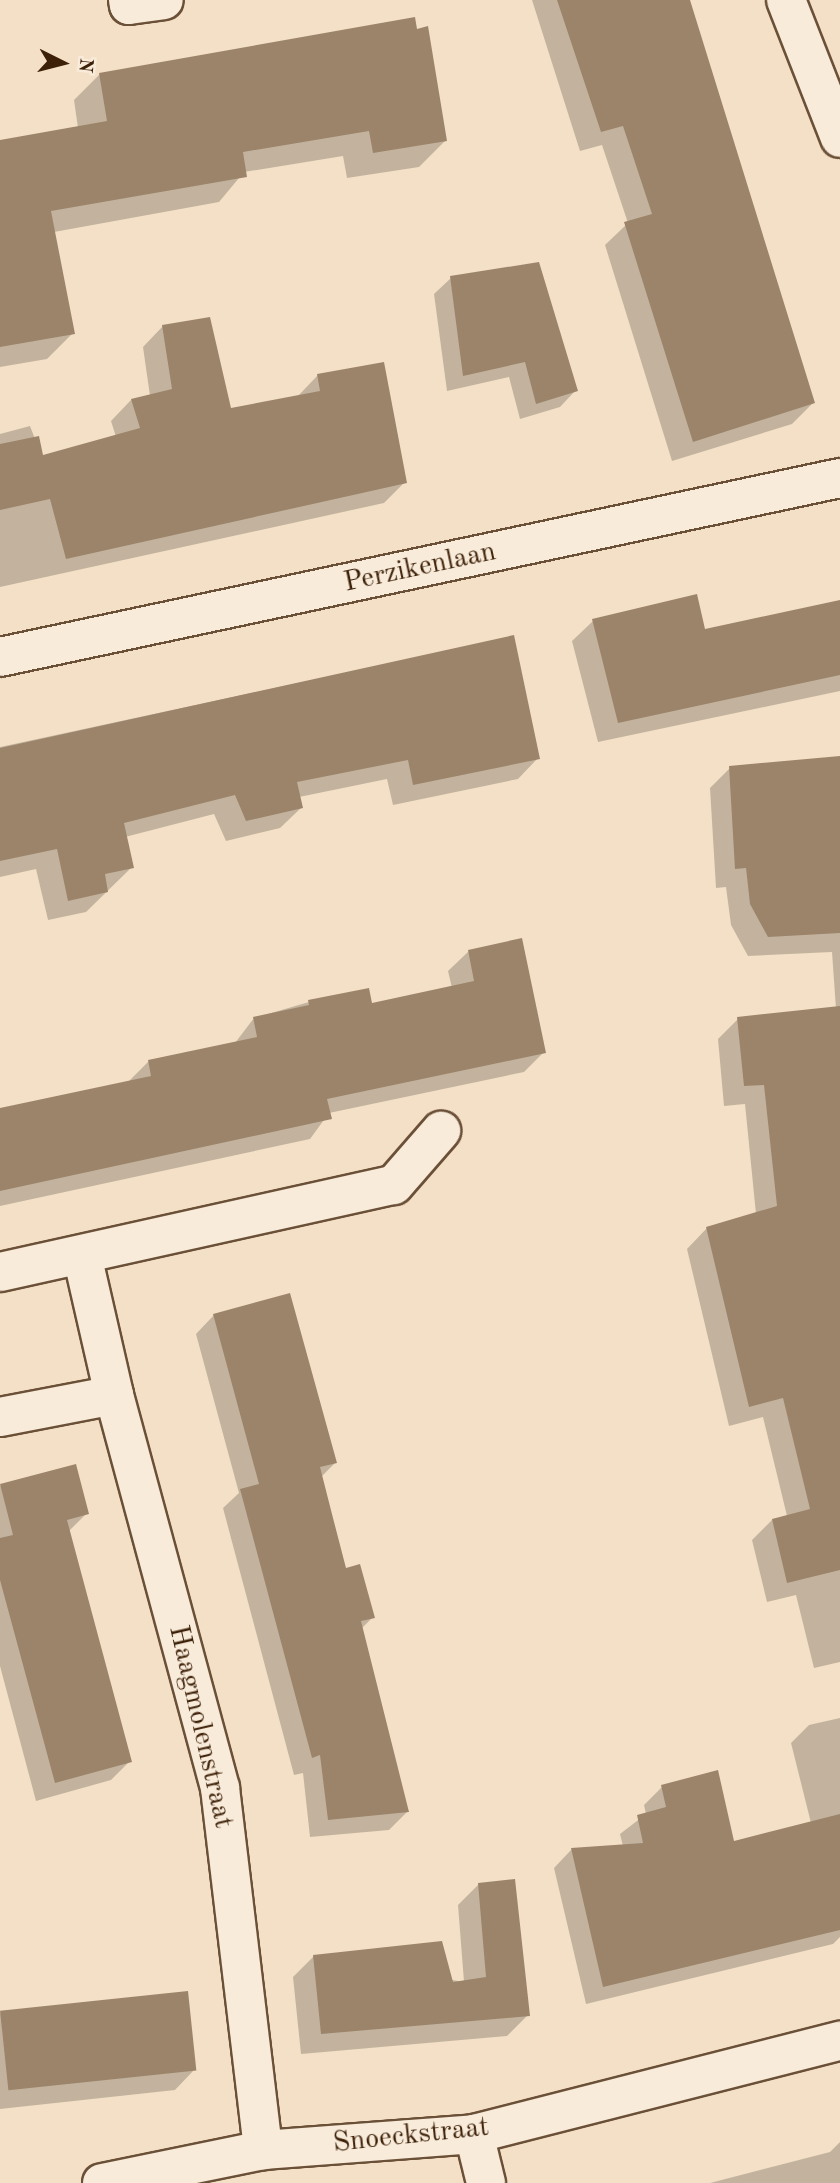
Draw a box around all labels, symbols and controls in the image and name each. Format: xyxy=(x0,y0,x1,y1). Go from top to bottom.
north arrow xyxy=(28,28,98,98)
text: N xyxy=(74,57,95,73)
street label: Perzikenlaan xyxy=(341,535,499,601)
street label: Haagmolenstraat xyxy=(160,1622,240,1832)
street label: Snoeckstraat xyxy=(331,2111,491,2161)

